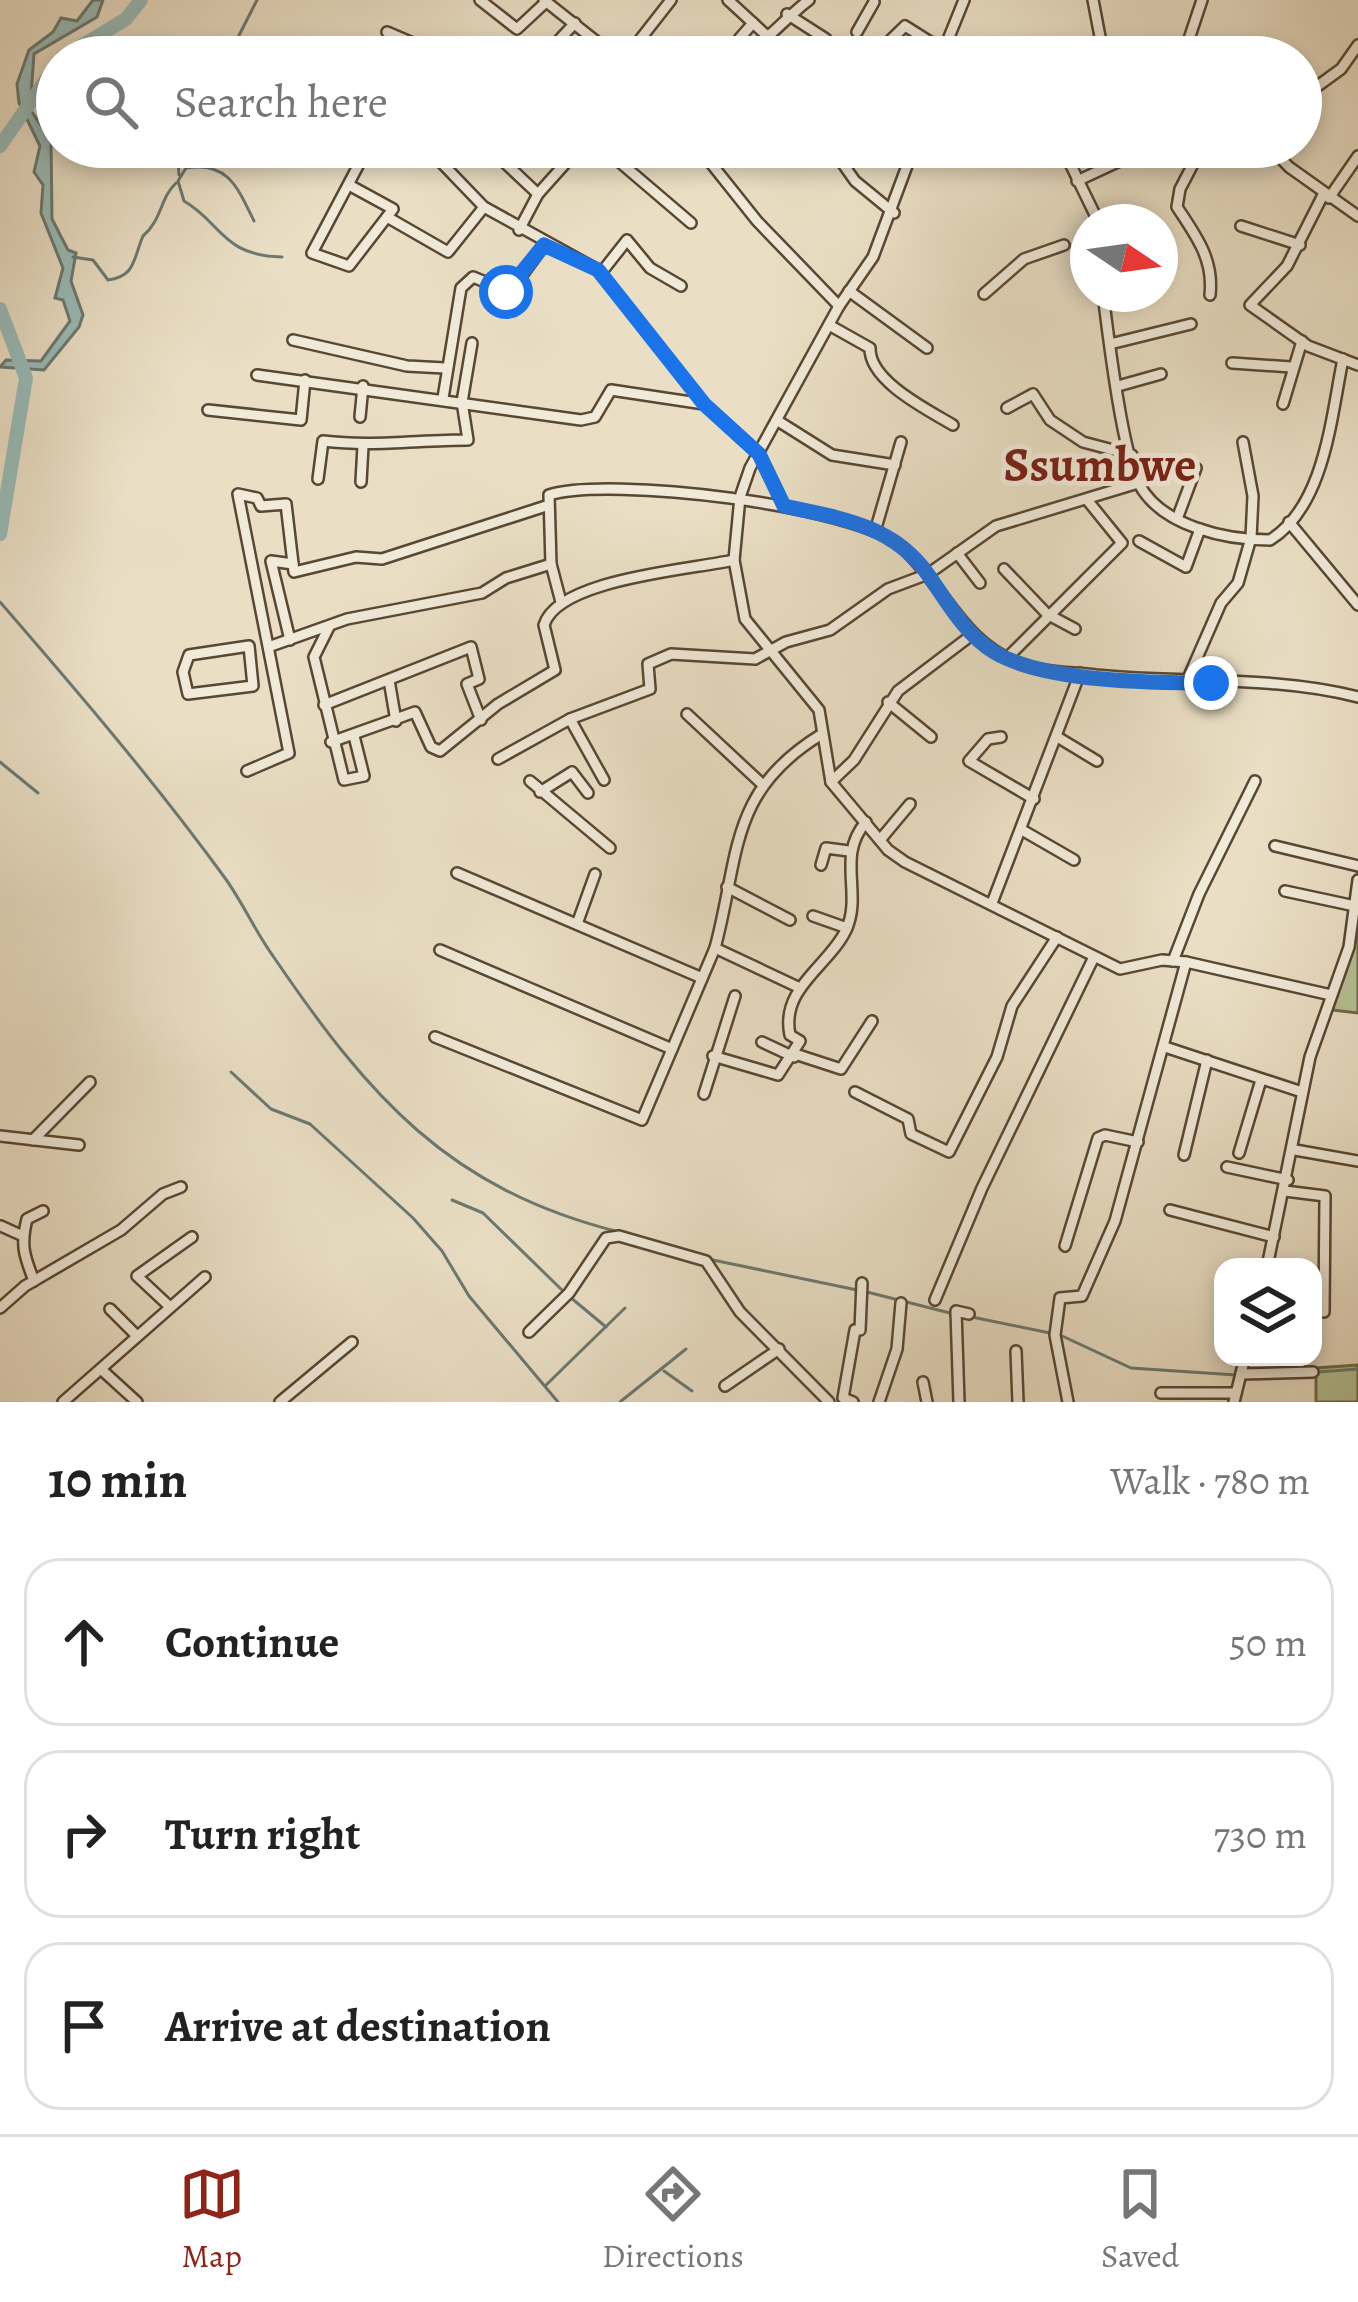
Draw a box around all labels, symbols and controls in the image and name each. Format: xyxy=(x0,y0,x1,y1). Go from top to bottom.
search box xyxy=(36,36,1322,168)
icon: search xyxy=(78,69,144,135)
text: Search here xyxy=(174,71,388,133)
north arrow xyxy=(1070,204,1178,312)
route start xyxy=(479,265,533,319)
district label: Ssumbwe xyxy=(1004,432,1196,498)
route end xyxy=(1184,656,1238,710)
map controls xyxy=(1214,1258,1322,1366)
button: layers xyxy=(1214,1258,1322,1366)
text: 10 min xyxy=(48,1445,187,1515)
text: Walk · 780 m xyxy=(1110,1454,1310,1507)
icon: ahead xyxy=(51,1609,117,1675)
text: Continue xyxy=(165,1611,339,1673)
text: 50 m xyxy=(1229,1616,1307,1669)
icon: right xyxy=(51,1801,117,1867)
text: Turn right xyxy=(165,1803,360,1865)
text: 730 m xyxy=(1213,1808,1307,1861)
icon: arrive xyxy=(51,1993,117,2059)
text: Arrive at destination xyxy=(165,1995,551,2057)
tab: Map xyxy=(179,2161,245,2278)
tab: Directions xyxy=(602,2161,744,2278)
tab: Saved xyxy=(1101,2161,1179,2278)

